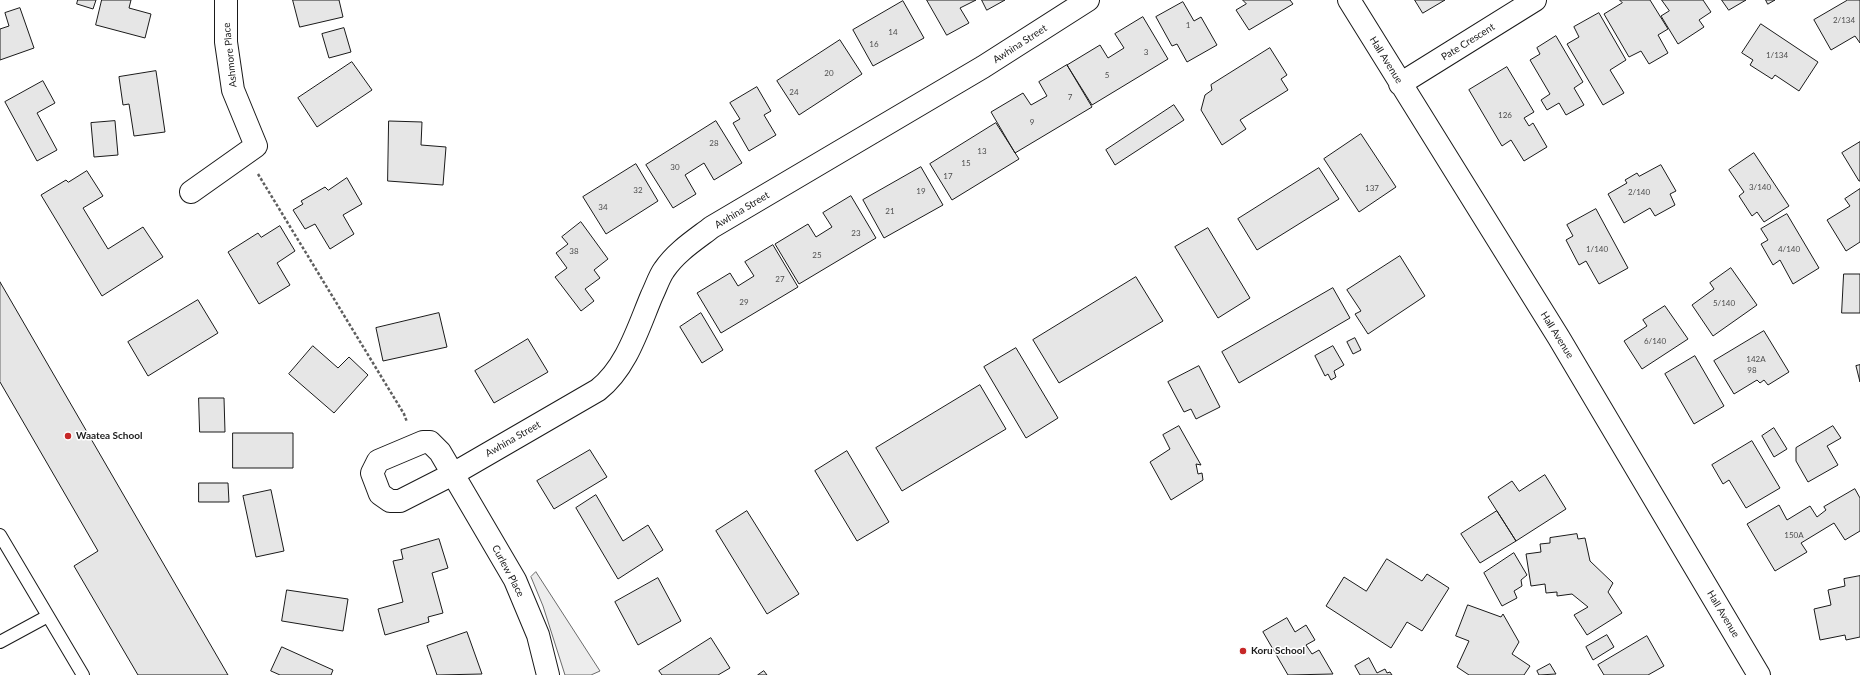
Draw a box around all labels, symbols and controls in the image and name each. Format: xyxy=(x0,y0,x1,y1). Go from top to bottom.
house number: 2/134 xyxy=(1833,15,1855,25)
house number: 1 xyxy=(1186,20,1190,30)
street label: Pate Crescent xyxy=(1439,21,1497,63)
street label: Ashmore Place xyxy=(221,22,239,88)
street label: Awhina Street xyxy=(991,22,1049,66)
house number: 14 xyxy=(888,27,898,37)
street label: Hall Avenue xyxy=(1367,34,1405,86)
house number: 16 xyxy=(869,39,879,49)
house number: 3 xyxy=(1144,47,1148,57)
house number: 1/134 xyxy=(1766,50,1788,60)
house number: 20 xyxy=(824,68,834,78)
house number: 5 xyxy=(1105,70,1109,80)
house number: 24 xyxy=(789,87,799,97)
house number: 7 xyxy=(1068,92,1072,102)
house number: 126 xyxy=(1498,110,1512,120)
house number: 9 xyxy=(1030,117,1034,127)
house number: 28 xyxy=(709,138,719,148)
house number: 13 xyxy=(977,146,987,156)
house number: 15 xyxy=(961,158,971,168)
house number: 30 xyxy=(670,162,680,172)
house number: 17 xyxy=(943,171,953,181)
house number: 3/140 xyxy=(1749,182,1771,192)
house number: 137 xyxy=(1365,183,1379,193)
house number: 32 xyxy=(633,185,643,195)
house number: 19 xyxy=(916,186,926,196)
house number: 2/140 xyxy=(1628,187,1650,197)
street label: Awhina Street xyxy=(712,189,772,231)
house number: 34 xyxy=(598,202,608,212)
house number: 21 xyxy=(885,206,895,216)
house number: 23 xyxy=(851,228,861,238)
house number: 1/140 xyxy=(1586,244,1608,254)
house number: 4/140 xyxy=(1778,244,1800,254)
house number: 38 xyxy=(569,246,579,256)
house number: 25 xyxy=(812,250,822,260)
house number: 27 xyxy=(775,274,785,284)
house number: 29 xyxy=(739,297,749,307)
house number: 5/140 xyxy=(1713,298,1735,308)
street label: Hall Avenue xyxy=(1538,309,1576,361)
house number: 6/140 xyxy=(1644,336,1666,346)
house number: 142A xyxy=(1746,354,1766,364)
house number: 98 xyxy=(1747,365,1757,375)
street label: Awhina Street xyxy=(483,418,543,460)
place label: Waatea School xyxy=(76,430,142,442)
marker: Waatea School xyxy=(63,431,73,441)
house number: 150A xyxy=(1784,530,1804,540)
street label: Curlew Place xyxy=(489,543,527,599)
street label: Hall Avenue xyxy=(1704,588,1742,640)
place label: Koru School xyxy=(1251,645,1305,657)
marker: Koru School xyxy=(1238,646,1248,656)

